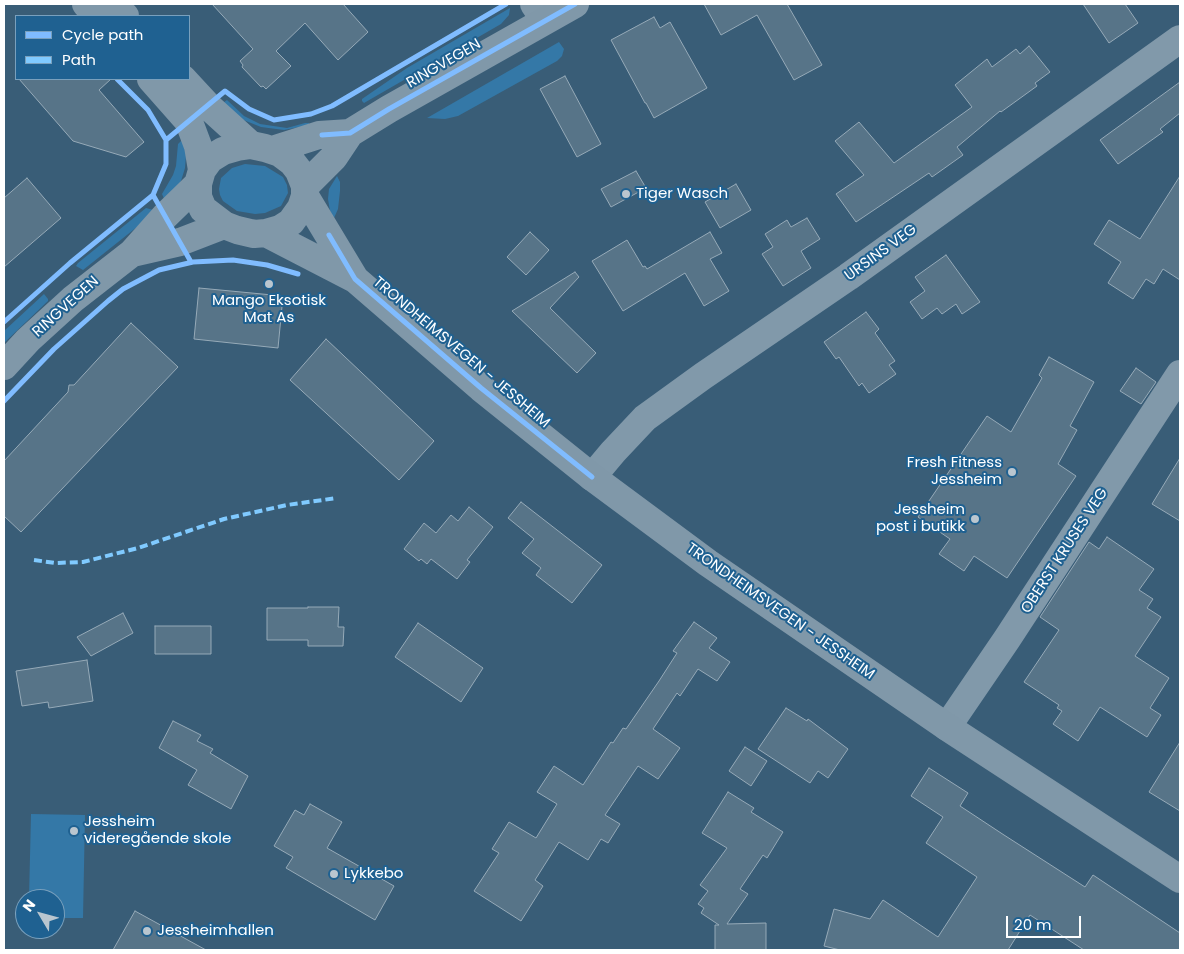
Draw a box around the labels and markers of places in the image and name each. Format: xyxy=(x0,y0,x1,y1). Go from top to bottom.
place label: Tiger Wasch xyxy=(636,185,728,203)
marker: Tiger Wasch xyxy=(620,188,632,200)
marker: Mango Eksotisk Mat As xyxy=(263,278,275,290)
place label: Mango Eksotisk Mat As xyxy=(212,292,326,327)
place label: Fresh Fitness Jessheim xyxy=(907,454,1002,489)
marker: Fresh Fitness Jessheim xyxy=(1006,466,1018,478)
place label: Jessheim post i butikk xyxy=(876,501,965,536)
marker: Jessheim post i butikk xyxy=(969,513,981,525)
place label: Jessheim videregående skole xyxy=(84,813,231,848)
marker: Jessheim videregående skole xyxy=(68,825,80,837)
place label: Lykkebo xyxy=(344,865,403,883)
marker: Lykkebo xyxy=(328,868,340,880)
place label: Jessheimhallen xyxy=(157,922,274,940)
marker: Jessheimhallen xyxy=(141,925,153,937)

